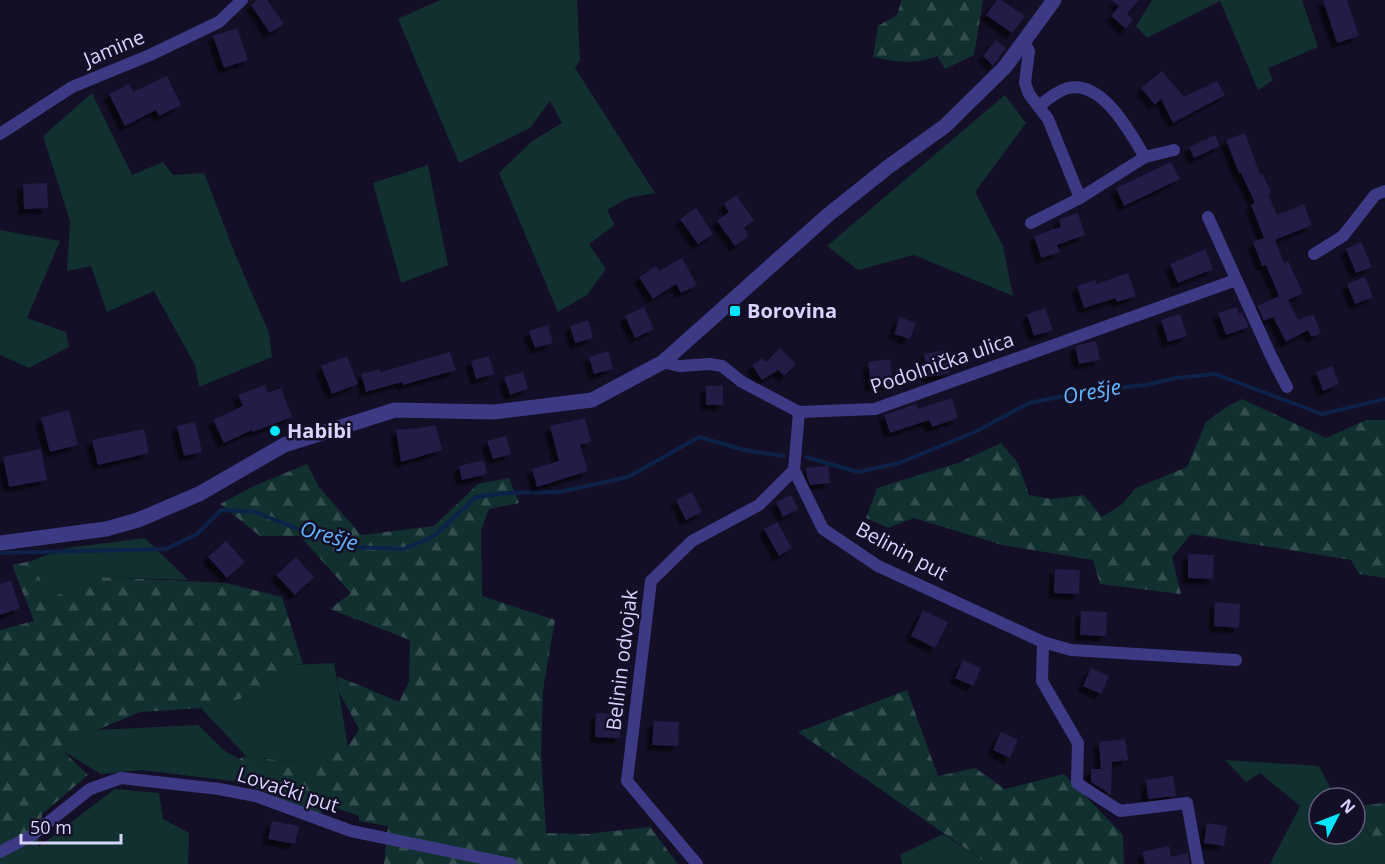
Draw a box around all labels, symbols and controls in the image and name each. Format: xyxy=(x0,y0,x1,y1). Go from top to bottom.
street label: Jamine xyxy=(77,23,148,73)
place label: Borovina xyxy=(747,297,837,324)
marker: Borovina xyxy=(728,304,742,318)
street label: Podolnička ulica xyxy=(866,325,1017,400)
water label: Orešje xyxy=(1060,372,1123,410)
place label: Habibi xyxy=(287,417,352,444)
marker: Habibi xyxy=(268,424,282,438)
water label: Orešje xyxy=(297,513,361,557)
street label: Belinin put xyxy=(851,515,953,586)
street label: Belinin odvojak xyxy=(599,587,644,732)
street label: Lovački put xyxy=(234,760,343,819)
north arrow xyxy=(1307,786,1367,846)
text: N xyxy=(1336,794,1361,818)
scale bar xyxy=(21,807,122,845)
text: 50 m xyxy=(30,815,72,839)

